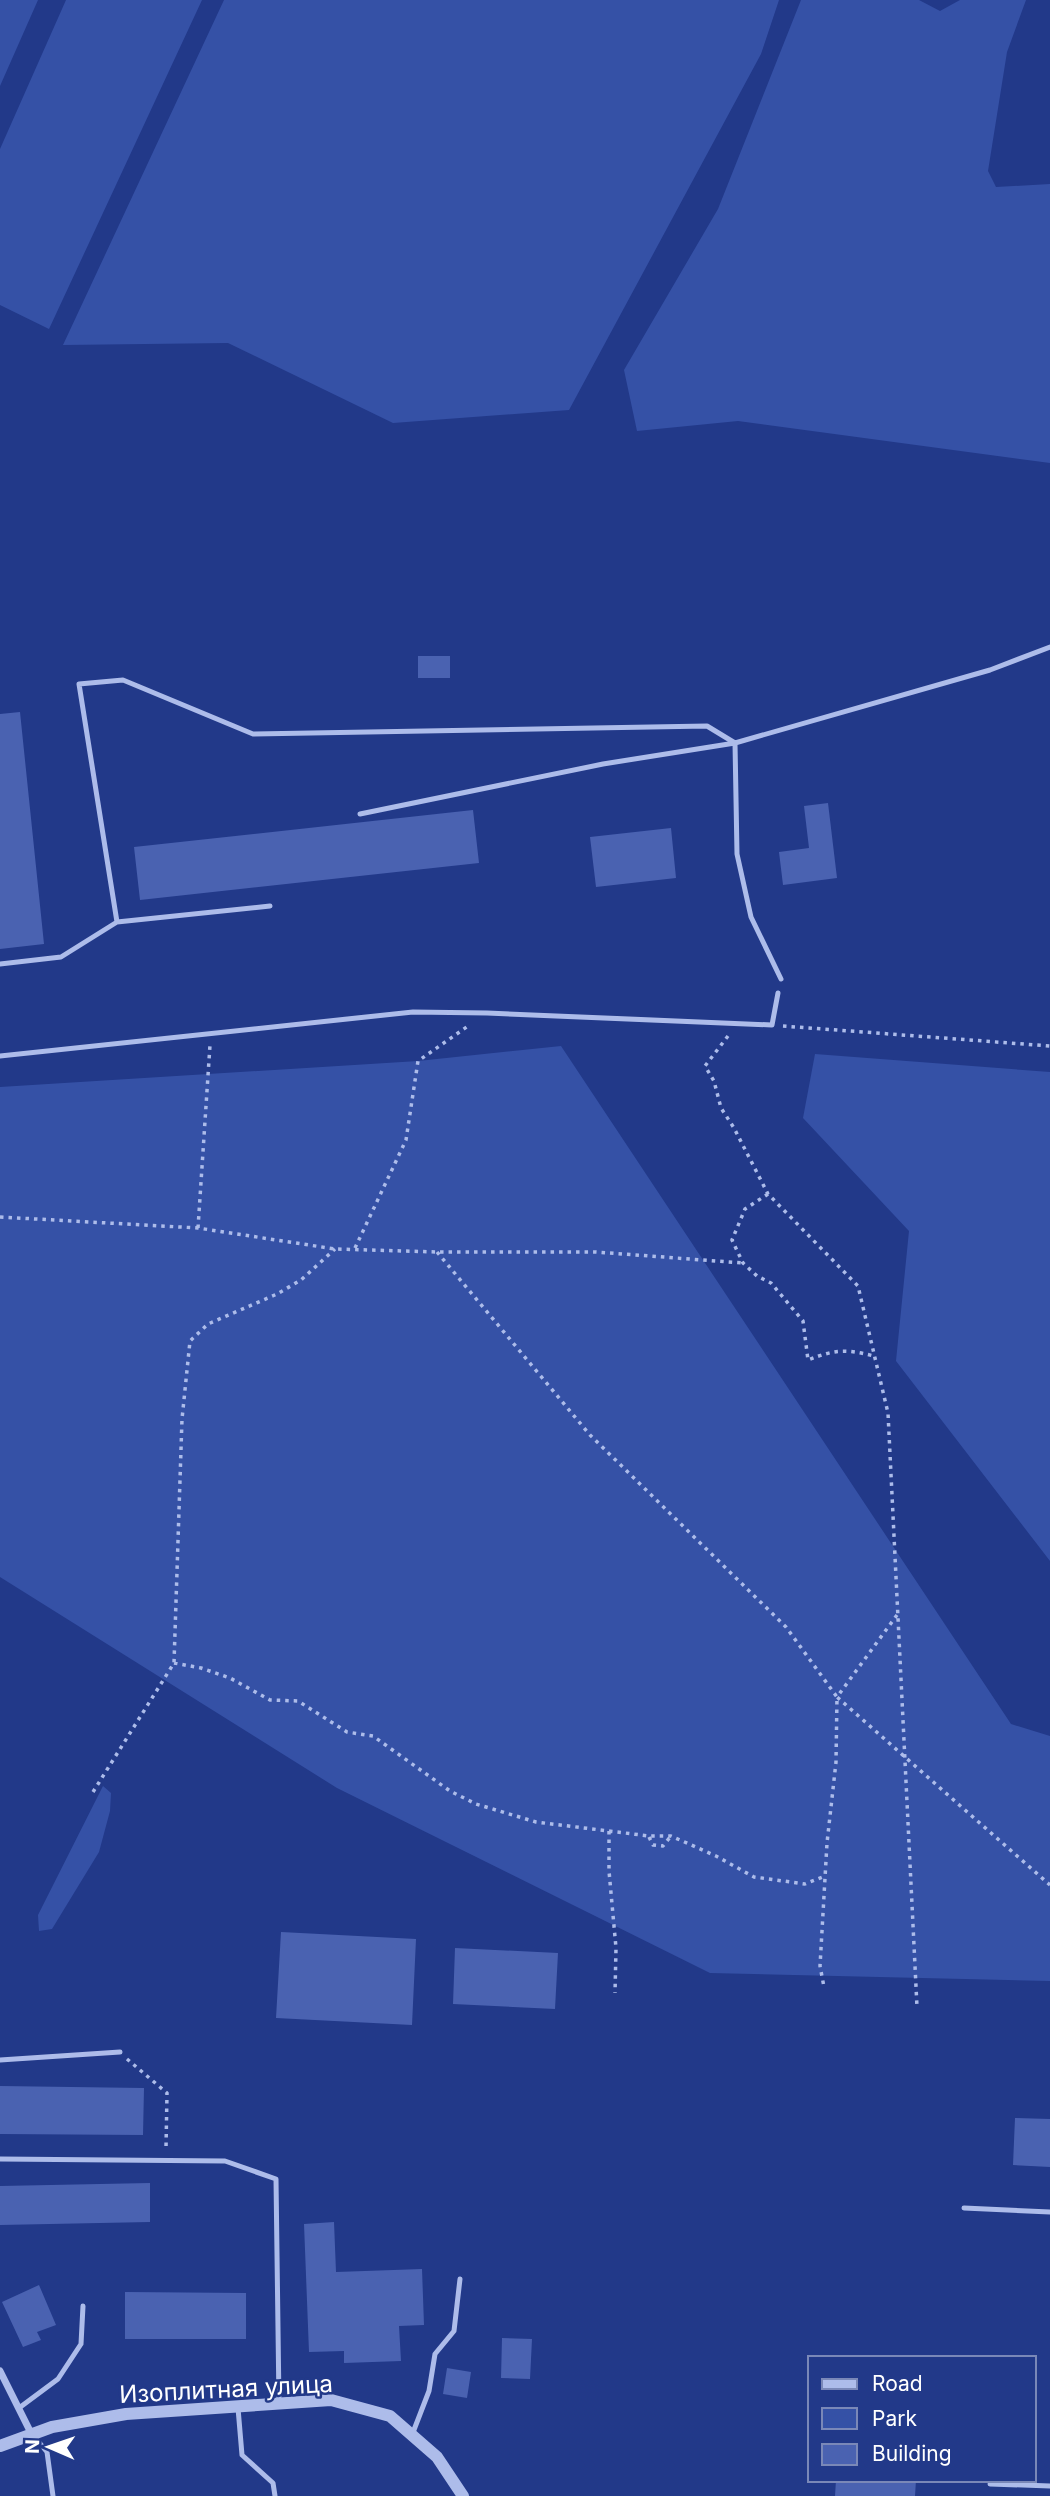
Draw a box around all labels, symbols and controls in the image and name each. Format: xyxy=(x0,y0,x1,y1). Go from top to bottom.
legend xyxy=(808,2356,1036,2482)
street label: Изоплитная улица xyxy=(118,2369,334,2409)
text: Road xyxy=(872,2371,923,2396)
text: Park xyxy=(872,2406,917,2431)
north arrow xyxy=(14,2412,84,2482)
text: N xyxy=(21,2439,44,2454)
text: Building xyxy=(872,2441,952,2466)

